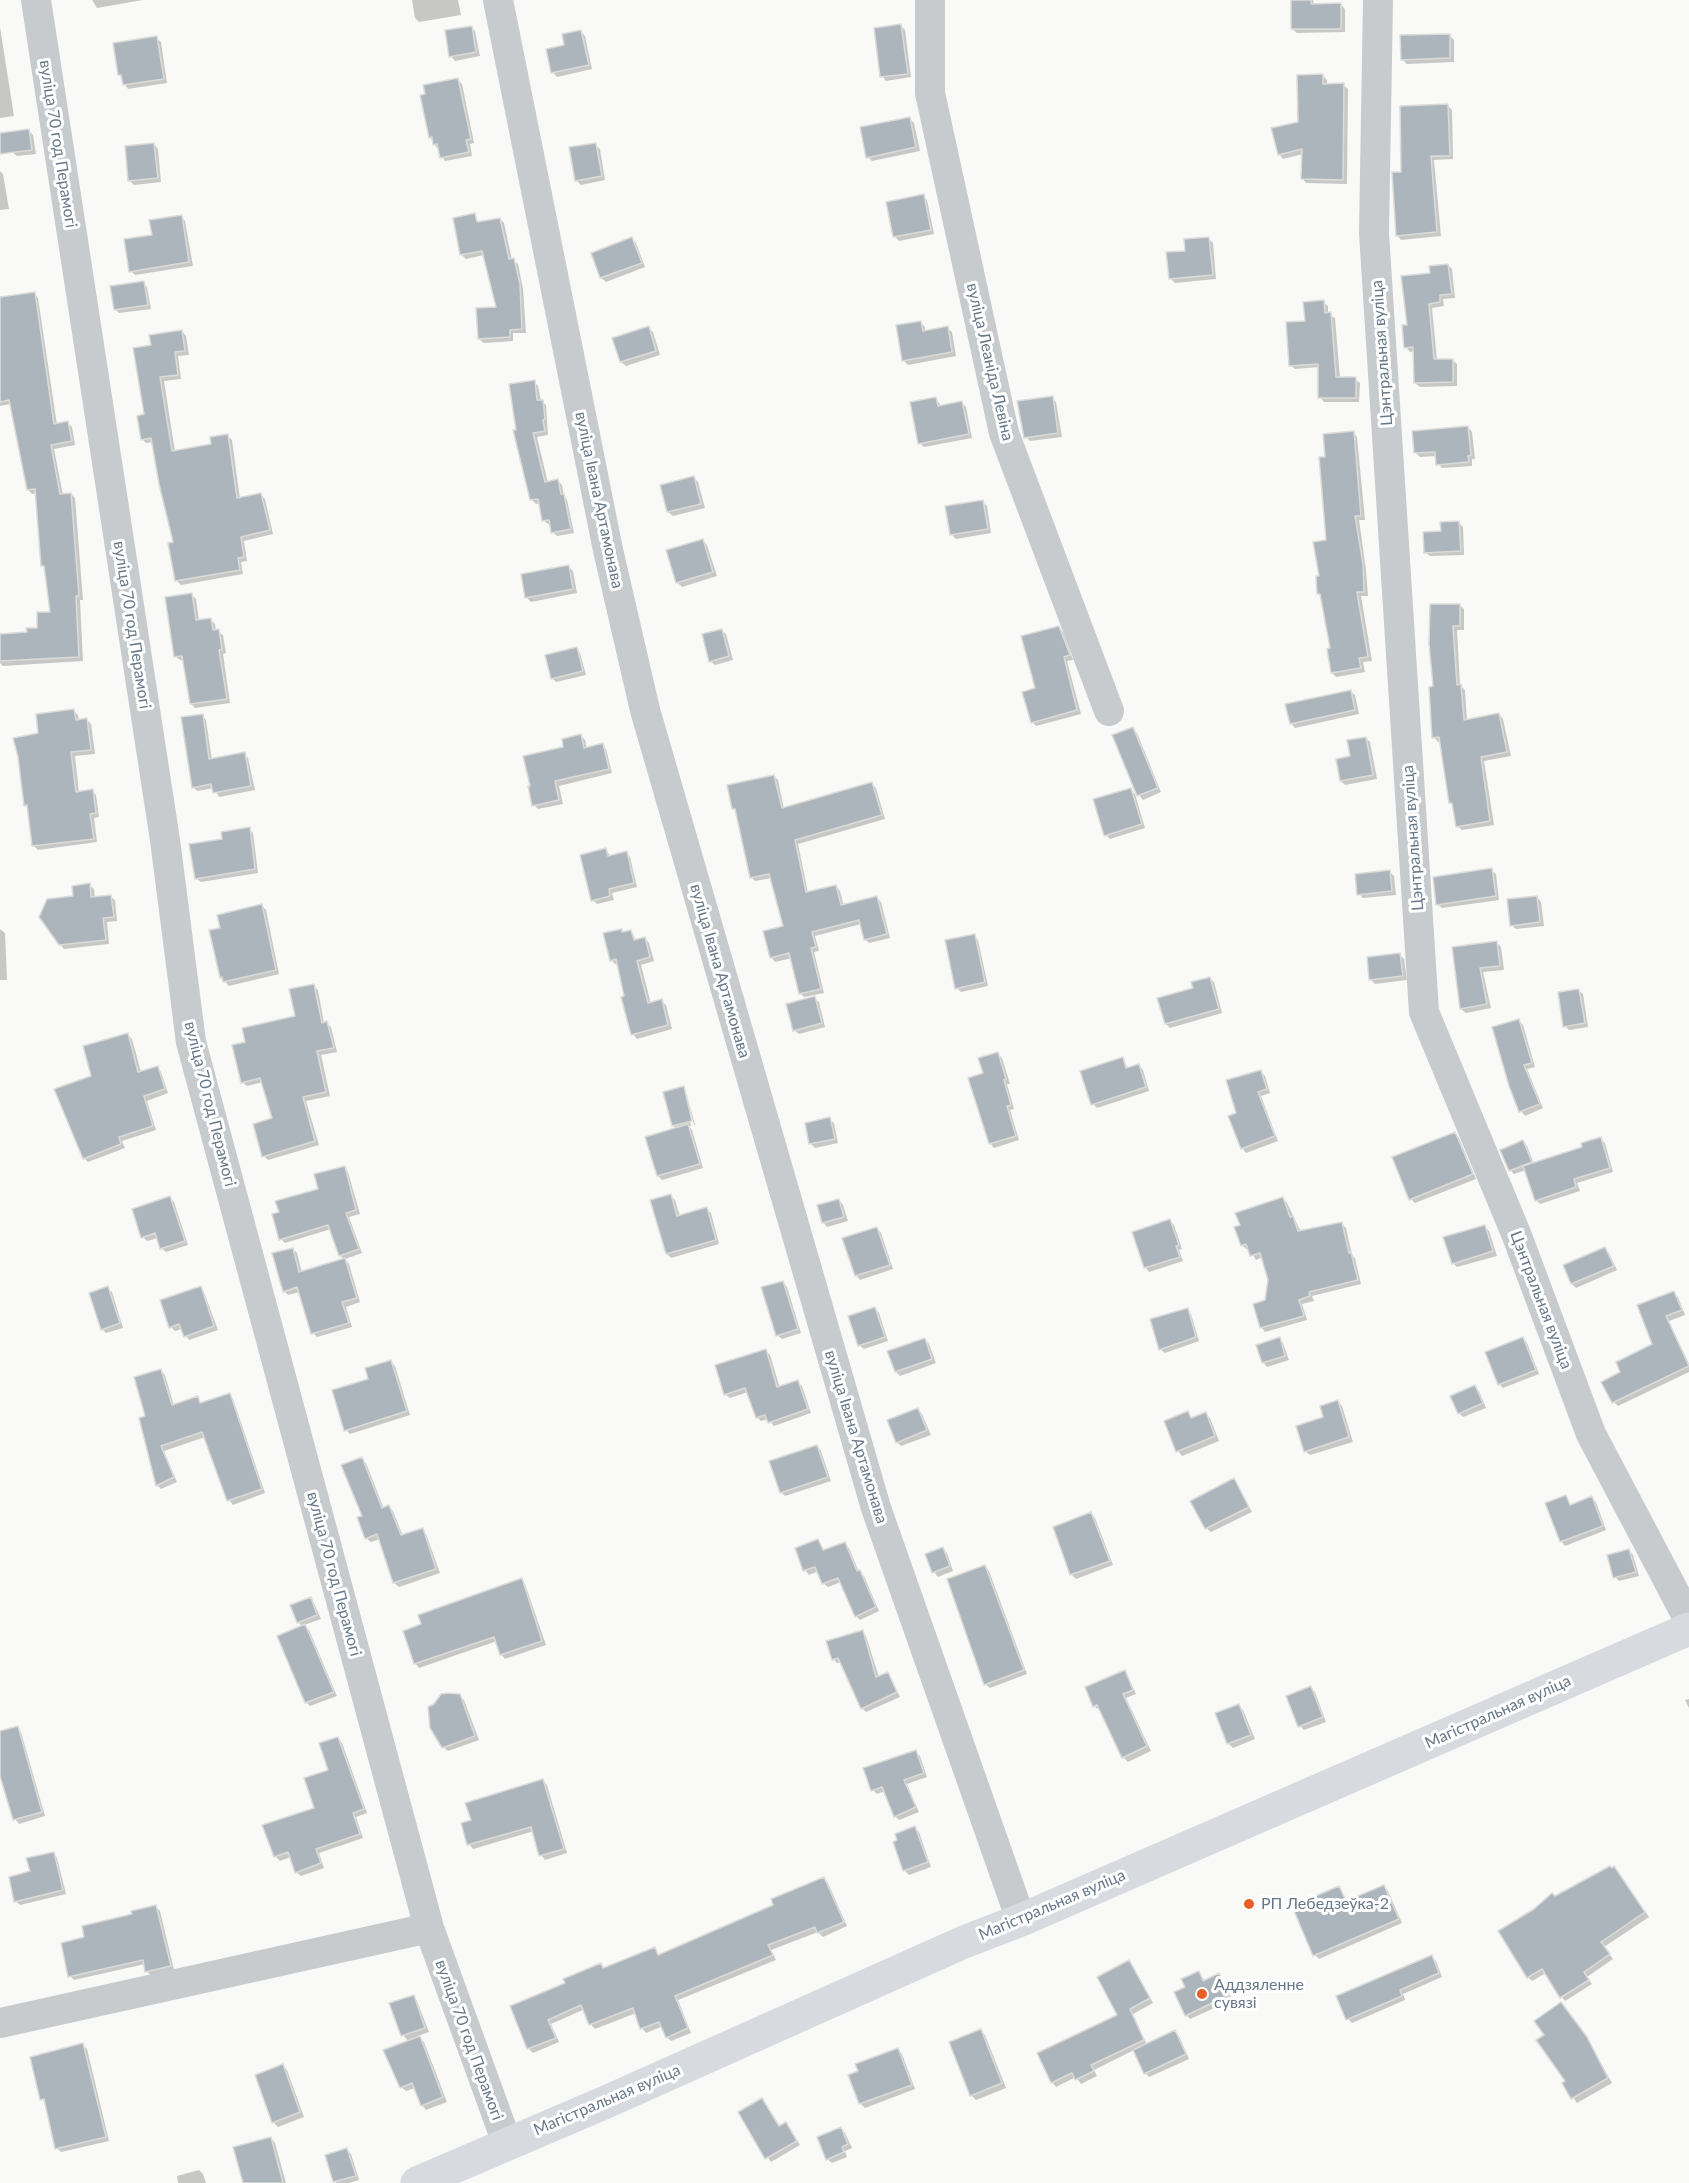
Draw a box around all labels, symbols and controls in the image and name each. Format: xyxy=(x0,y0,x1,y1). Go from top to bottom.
street label: вуліца 70 год Перамогі xyxy=(35,59,81,229)
street label: Цэнтральная вуліца xyxy=(1367,279,1397,427)
street label: вуліца Леаніда Левіна xyxy=(963,281,1017,443)
street label: вуліца Івана Артамонава xyxy=(571,410,627,590)
street label: вуліца 70 год Перамогі xyxy=(109,540,155,710)
street label: Цэнтральная вуліца xyxy=(1398,764,1428,912)
street label: вуліца Івана Артамонава xyxy=(686,882,754,1060)
street label: вуліца 70 год Перамогі xyxy=(180,1019,240,1189)
street label: Цэнтральная вуліца xyxy=(1506,1228,1576,1372)
street label: вуліца Івана Артамонава xyxy=(820,1348,892,1526)
street label: вуліца 70 год Перамогі xyxy=(303,1490,365,1658)
street label: Магістральная вуліца xyxy=(1422,1671,1574,1753)
street label: Магістральная вуліца xyxy=(976,1865,1128,1945)
place label: РП Лебедзеўка-2 xyxy=(1261,1894,1389,1914)
marker: РП Лебедзеўка-2 xyxy=(1242,1897,1256,1911)
street label: вуліца 70 год Перамогі xyxy=(431,1957,507,2123)
place label: Аддзяленне сувязі xyxy=(1214,1975,1304,2013)
marker: Аддзяленне сувязі xyxy=(1195,1987,1209,2001)
street label: Магістральная вуліца xyxy=(531,2060,683,2140)

